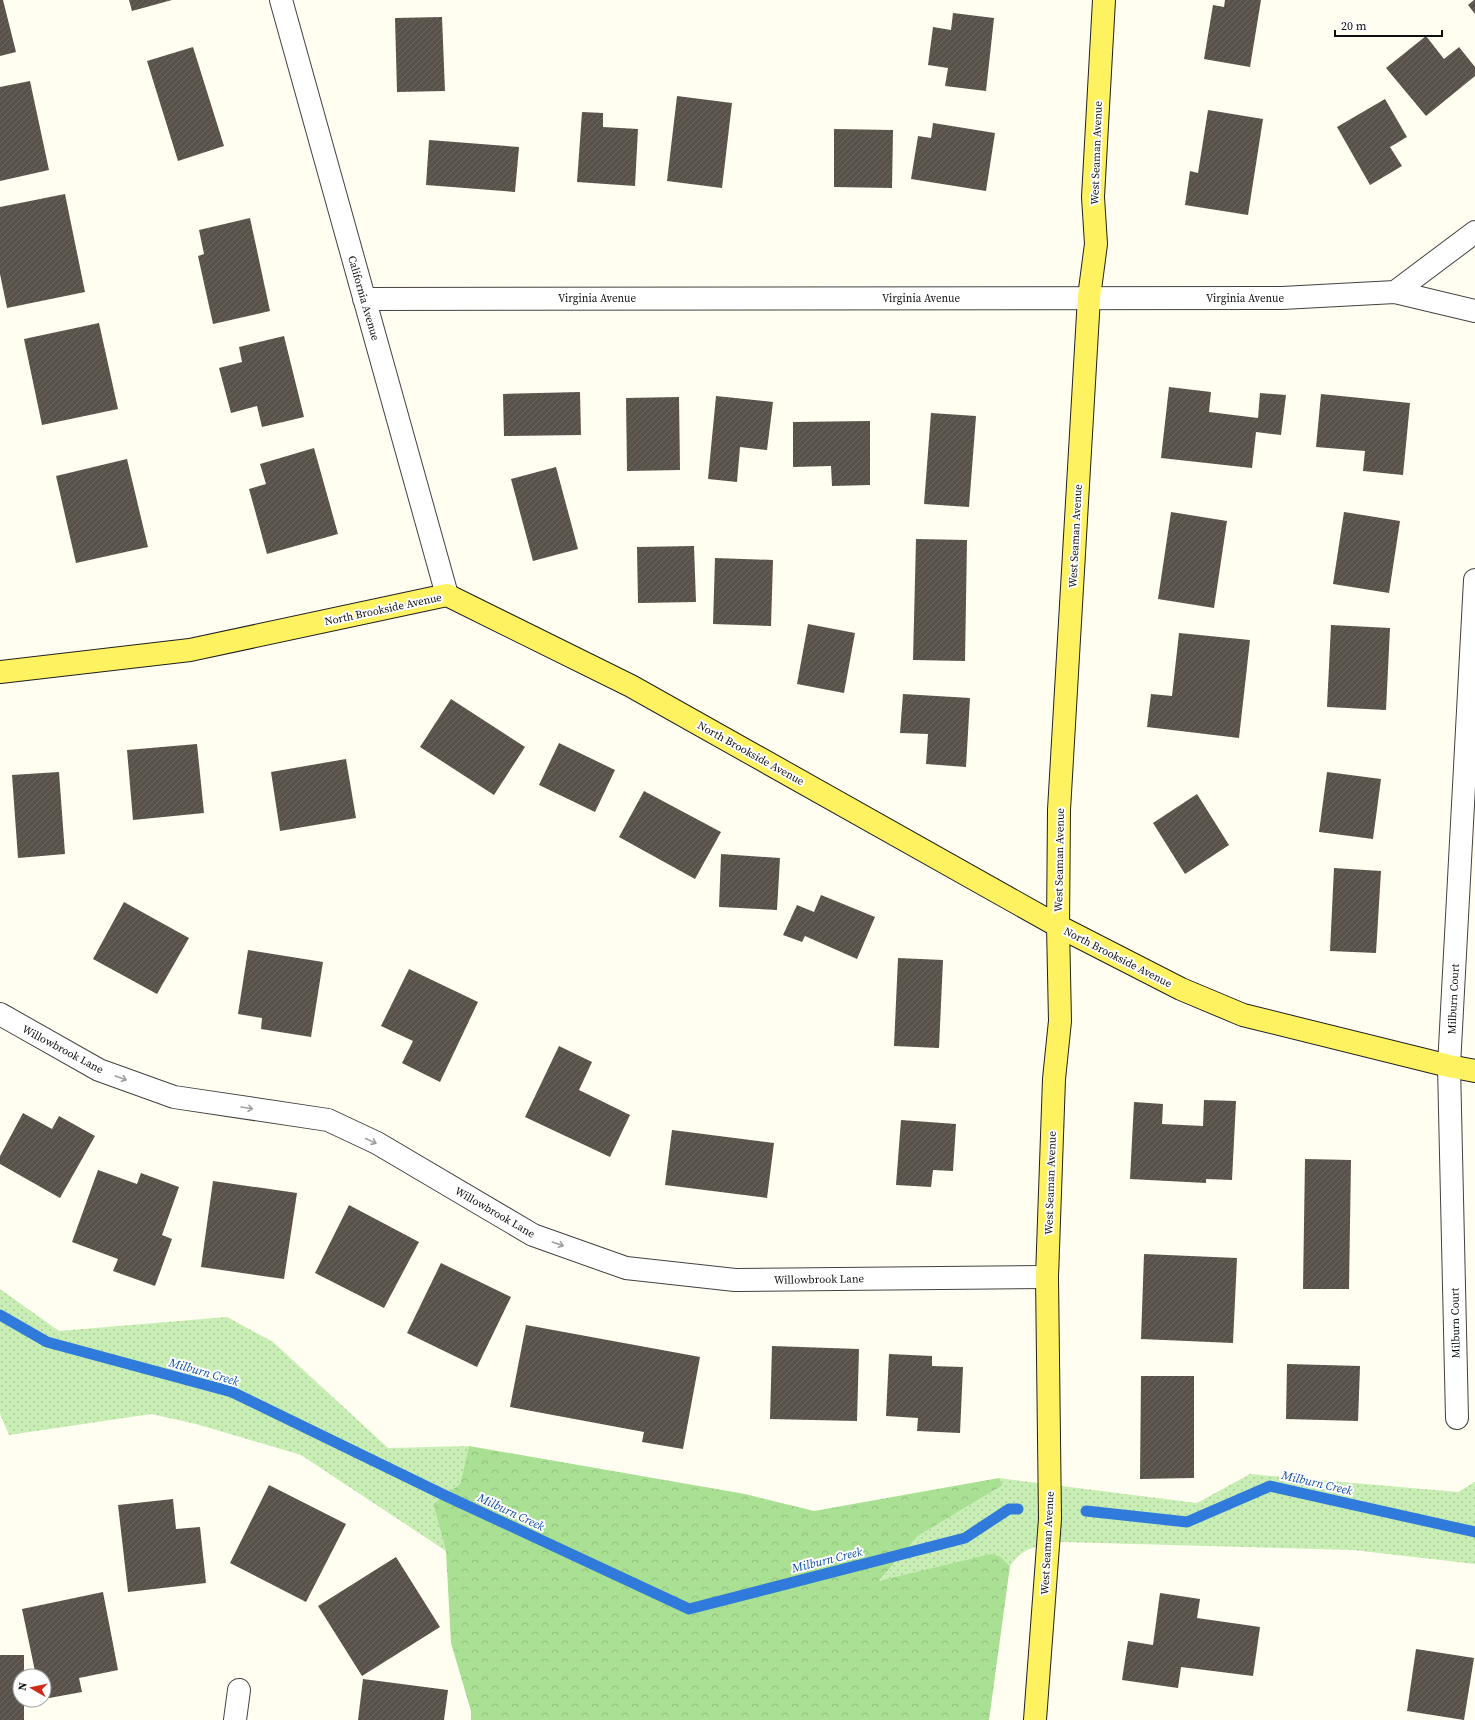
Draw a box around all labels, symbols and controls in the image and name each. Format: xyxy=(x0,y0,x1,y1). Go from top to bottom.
scale bar xyxy=(1335,12,1442,38)
text: 20 m xyxy=(1341,18,1367,34)
street label: West Seaman Avenue xyxy=(1087,101,1106,205)
street label: California Avenue xyxy=(344,254,383,343)
street label: Virginia Avenue xyxy=(558,291,636,306)
street label: Virginia Avenue xyxy=(882,291,960,306)
street label: Virginia Avenue xyxy=(1206,291,1284,306)
street label: West Seaman Avenue xyxy=(1065,483,1086,588)
street label: North Brookside Avenue xyxy=(323,590,443,629)
street label: North Brookside Avenue xyxy=(695,718,807,789)
street label: West Seaman Avenue xyxy=(1051,808,1068,912)
street label: North Brookside Avenue xyxy=(1061,924,1175,991)
street label: Milburn Court xyxy=(1444,963,1463,1035)
street label: Willowbrook Lane xyxy=(19,1022,106,1077)
one-way arrow xyxy=(114,1074,126,1082)
one-way arrow xyxy=(240,1104,253,1112)
street label: West Seaman Avenue xyxy=(1041,1131,1060,1235)
one-way arrow xyxy=(365,1138,377,1145)
street label: Willowbrook Lane xyxy=(452,1183,538,1242)
one-way arrow xyxy=(552,1240,564,1248)
street label: Willowbrook Lane xyxy=(774,1271,865,1288)
street label: Milburn Court xyxy=(1447,1287,1464,1358)
water label: Milburn Creek xyxy=(166,1354,241,1390)
water label: Milburn Creek xyxy=(1279,1467,1354,1499)
water label: Milburn Creek xyxy=(474,1489,547,1535)
street label: West Seaman Avenue xyxy=(1037,1490,1058,1595)
water label: Milburn Creek xyxy=(789,1543,864,1577)
north arrow xyxy=(12,1668,52,1708)
text: N xyxy=(15,1681,31,1692)

